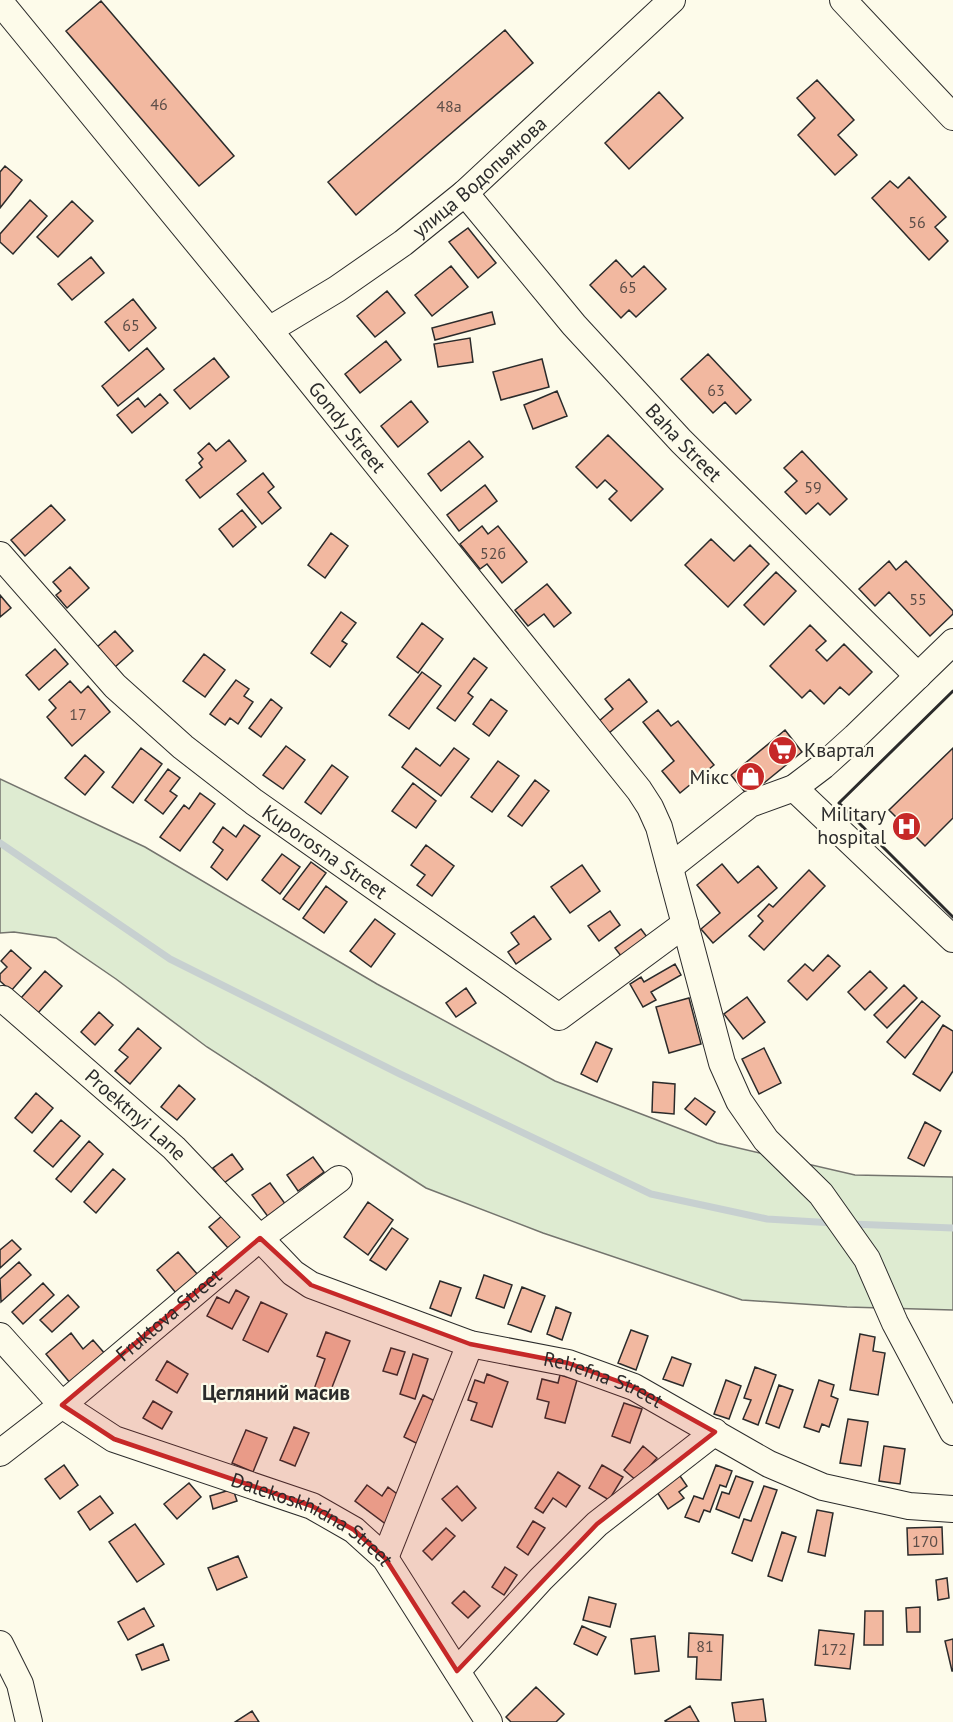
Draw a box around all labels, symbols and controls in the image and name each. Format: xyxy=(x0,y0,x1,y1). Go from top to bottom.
house number: 46 xyxy=(150,94,168,114)
house number: 48а xyxy=(436,96,462,116)
street label: улица Водопьянова xyxy=(407,111,552,243)
house number: 56 xyxy=(908,212,926,232)
house number: 65 xyxy=(619,277,637,297)
house number: 65 xyxy=(122,315,140,335)
street label: Gondy Street xyxy=(303,376,392,478)
house number: 63 xyxy=(707,380,725,400)
street label: Baha Street xyxy=(640,398,728,487)
house number: 59 xyxy=(804,477,822,497)
house number: 52б xyxy=(480,543,506,563)
house number: 55 xyxy=(909,589,927,609)
house number: 17 xyxy=(69,704,87,724)
supermarket icon: Квартал xyxy=(767,734,799,766)
place label: Квартал xyxy=(804,737,875,763)
shop icon: Мікс xyxy=(734,761,766,793)
place label: Мікс xyxy=(689,764,729,790)
street label: Kuporosna Street xyxy=(257,799,393,905)
place label: Military hospital xyxy=(817,801,887,850)
hospital icon: Military hospital xyxy=(891,810,923,842)
street label: Proektnyi Lane xyxy=(79,1063,192,1166)
street label: Fruktova Street xyxy=(110,1263,227,1367)
street label: Reliefna Street xyxy=(541,1346,668,1414)
district label: Цегляний масив xyxy=(202,1379,350,1406)
street label: Dalekoskhidna Street xyxy=(228,1467,400,1571)
house number: 170 xyxy=(912,1531,938,1551)
house number: 81 xyxy=(696,1636,714,1656)
house number: 172 xyxy=(821,1639,847,1659)

